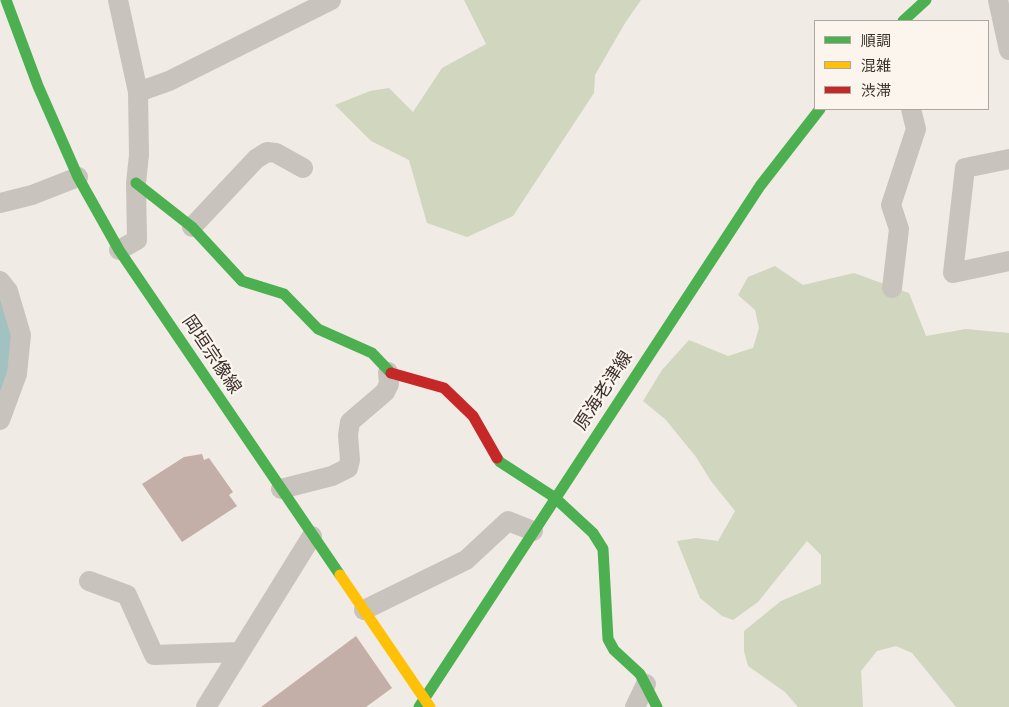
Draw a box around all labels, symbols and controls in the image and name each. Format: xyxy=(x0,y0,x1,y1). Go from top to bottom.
legend xyxy=(814,20,989,110)
text: 順調 xyxy=(861,32,891,50)
text: 混雑 xyxy=(861,57,891,75)
text: 渋滞 xyxy=(861,82,891,100)
street label: 岡垣宗像線 xyxy=(177,312,245,398)
street label: 原海老津線 xyxy=(570,347,638,435)

